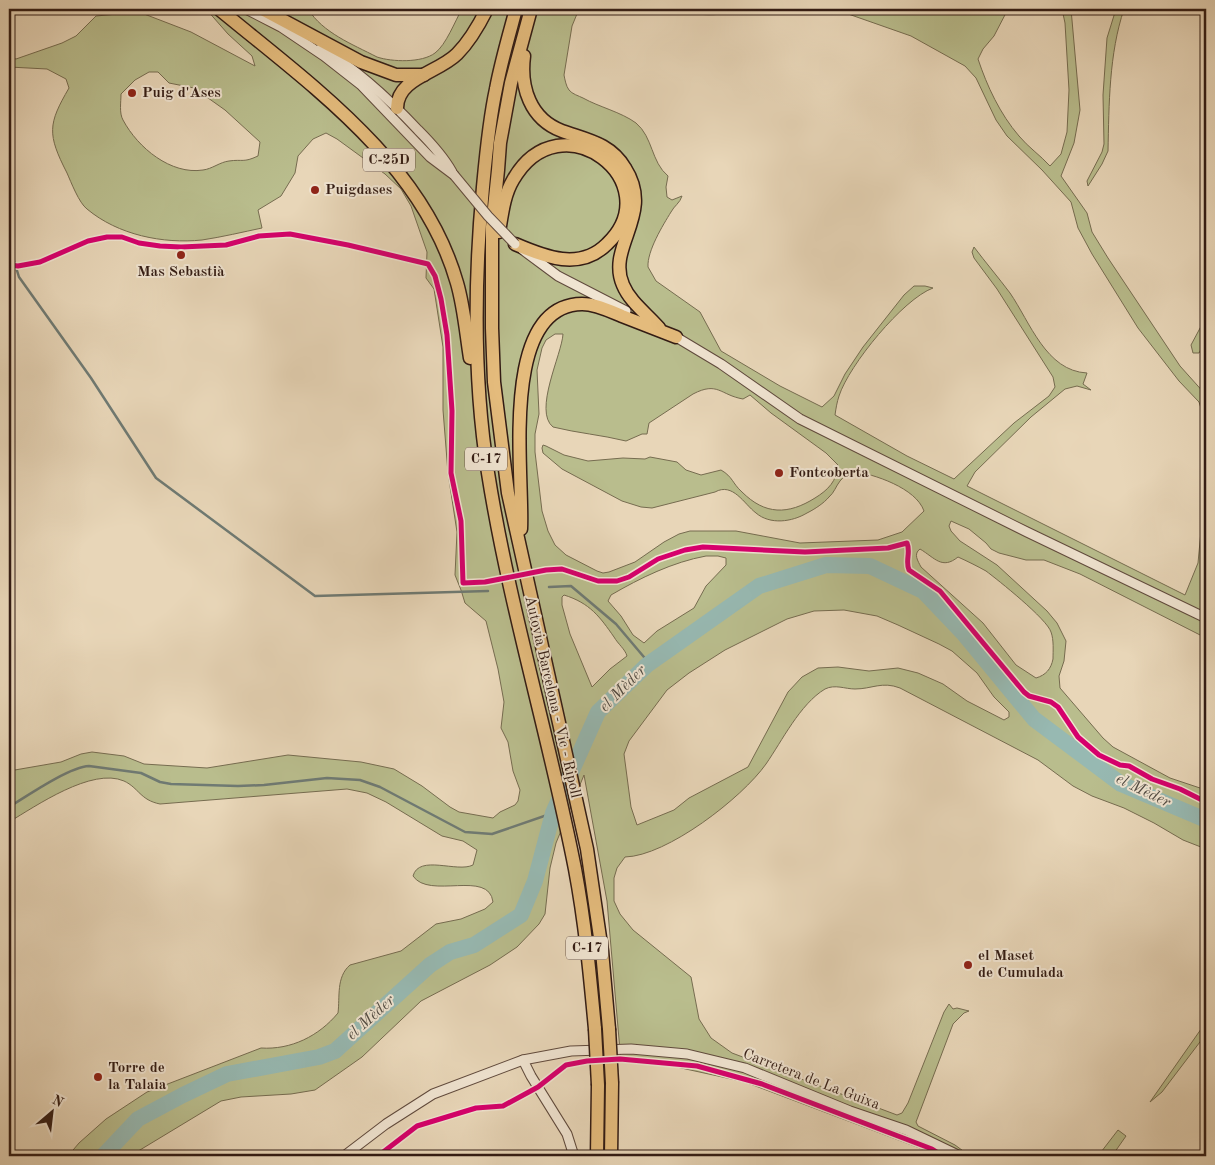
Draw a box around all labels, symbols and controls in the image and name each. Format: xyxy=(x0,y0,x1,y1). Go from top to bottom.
place label: Puig d'Ases xyxy=(142,86,221,101)
marker: Puig d'Ases xyxy=(126,87,138,99)
road number: C-25D xyxy=(363,148,415,172)
place label: Puigdases xyxy=(325,183,392,198)
marker: Puigdases xyxy=(309,184,321,196)
marker: Mas Sebastià xyxy=(175,249,187,261)
place label: Mas Sebastià xyxy=(137,265,225,280)
road number: C-17 xyxy=(465,448,507,470)
place label: Fontcoberta xyxy=(789,466,869,481)
marker: Fontcoberta xyxy=(773,467,785,479)
street label: Autovia Barcelona - Vic - Ripoll xyxy=(521,594,583,800)
water label: el Mèder xyxy=(597,662,650,715)
water label: el Mèder xyxy=(1113,771,1174,811)
road number: C-17 xyxy=(566,936,608,960)
place label: el Maset de Cumulada xyxy=(978,949,1064,981)
marker: el Maset de Cumulada xyxy=(962,959,974,971)
water label: el Mèder xyxy=(344,992,399,1044)
street label: Carretera de La Guixa xyxy=(741,1047,882,1113)
place label: Torre de la Talaia xyxy=(108,1061,167,1093)
marker: Torre de la Talaia xyxy=(92,1071,104,1083)
north arrow xyxy=(28,1088,78,1138)
text: N xyxy=(50,1093,66,1110)

